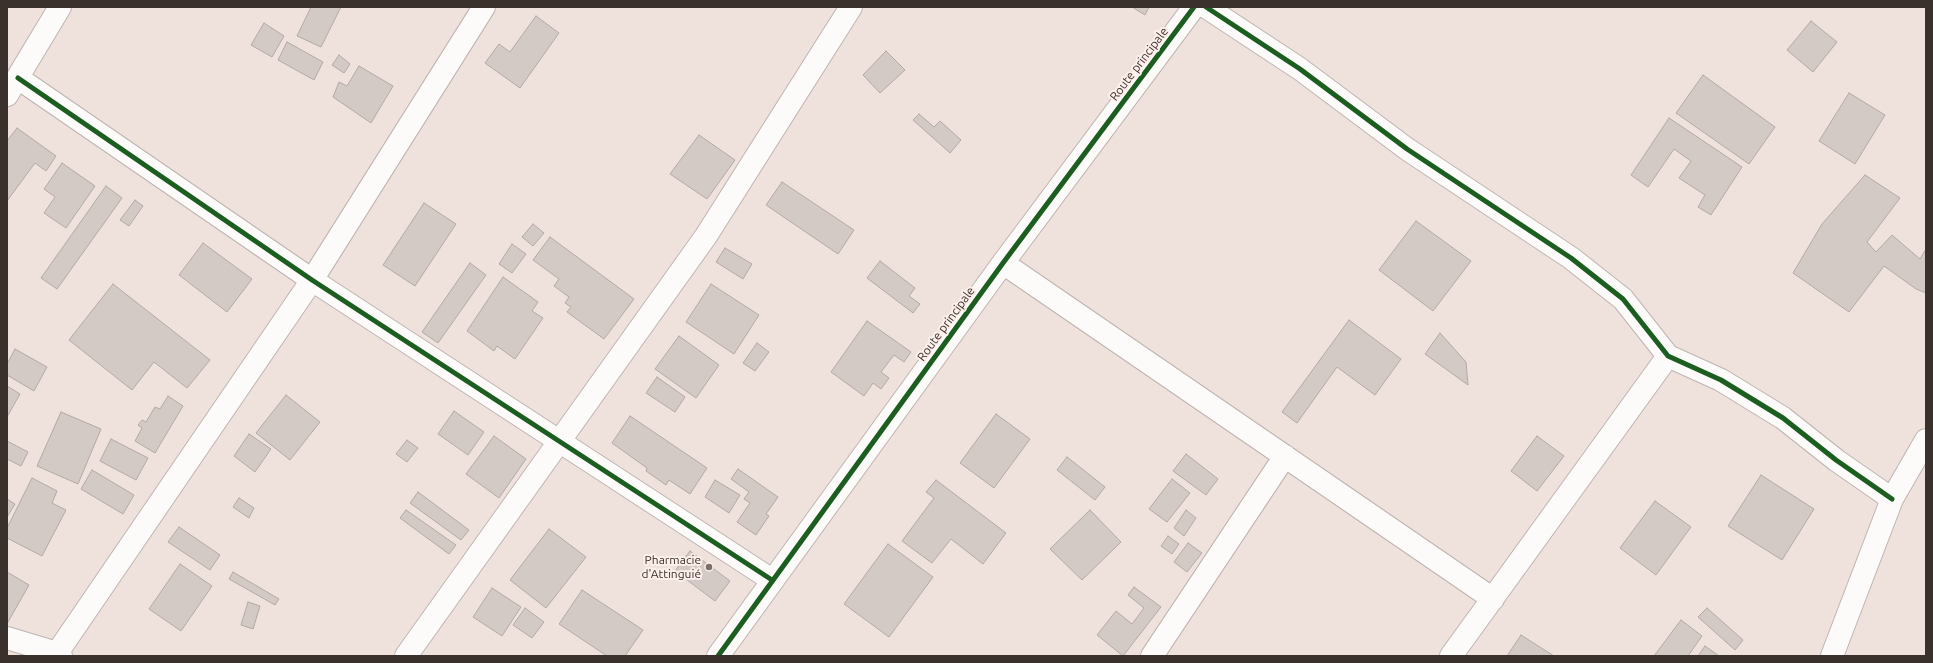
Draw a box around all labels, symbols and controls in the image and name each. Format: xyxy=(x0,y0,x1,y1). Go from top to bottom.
street label: Route principale xyxy=(1107,24,1171,104)
street label: Route principale xyxy=(914,284,978,364)
place label: Pharmacie d'Attinguié xyxy=(642,553,701,581)
marker: Pharmacie d'Attinguié xyxy=(704,562,714,572)

